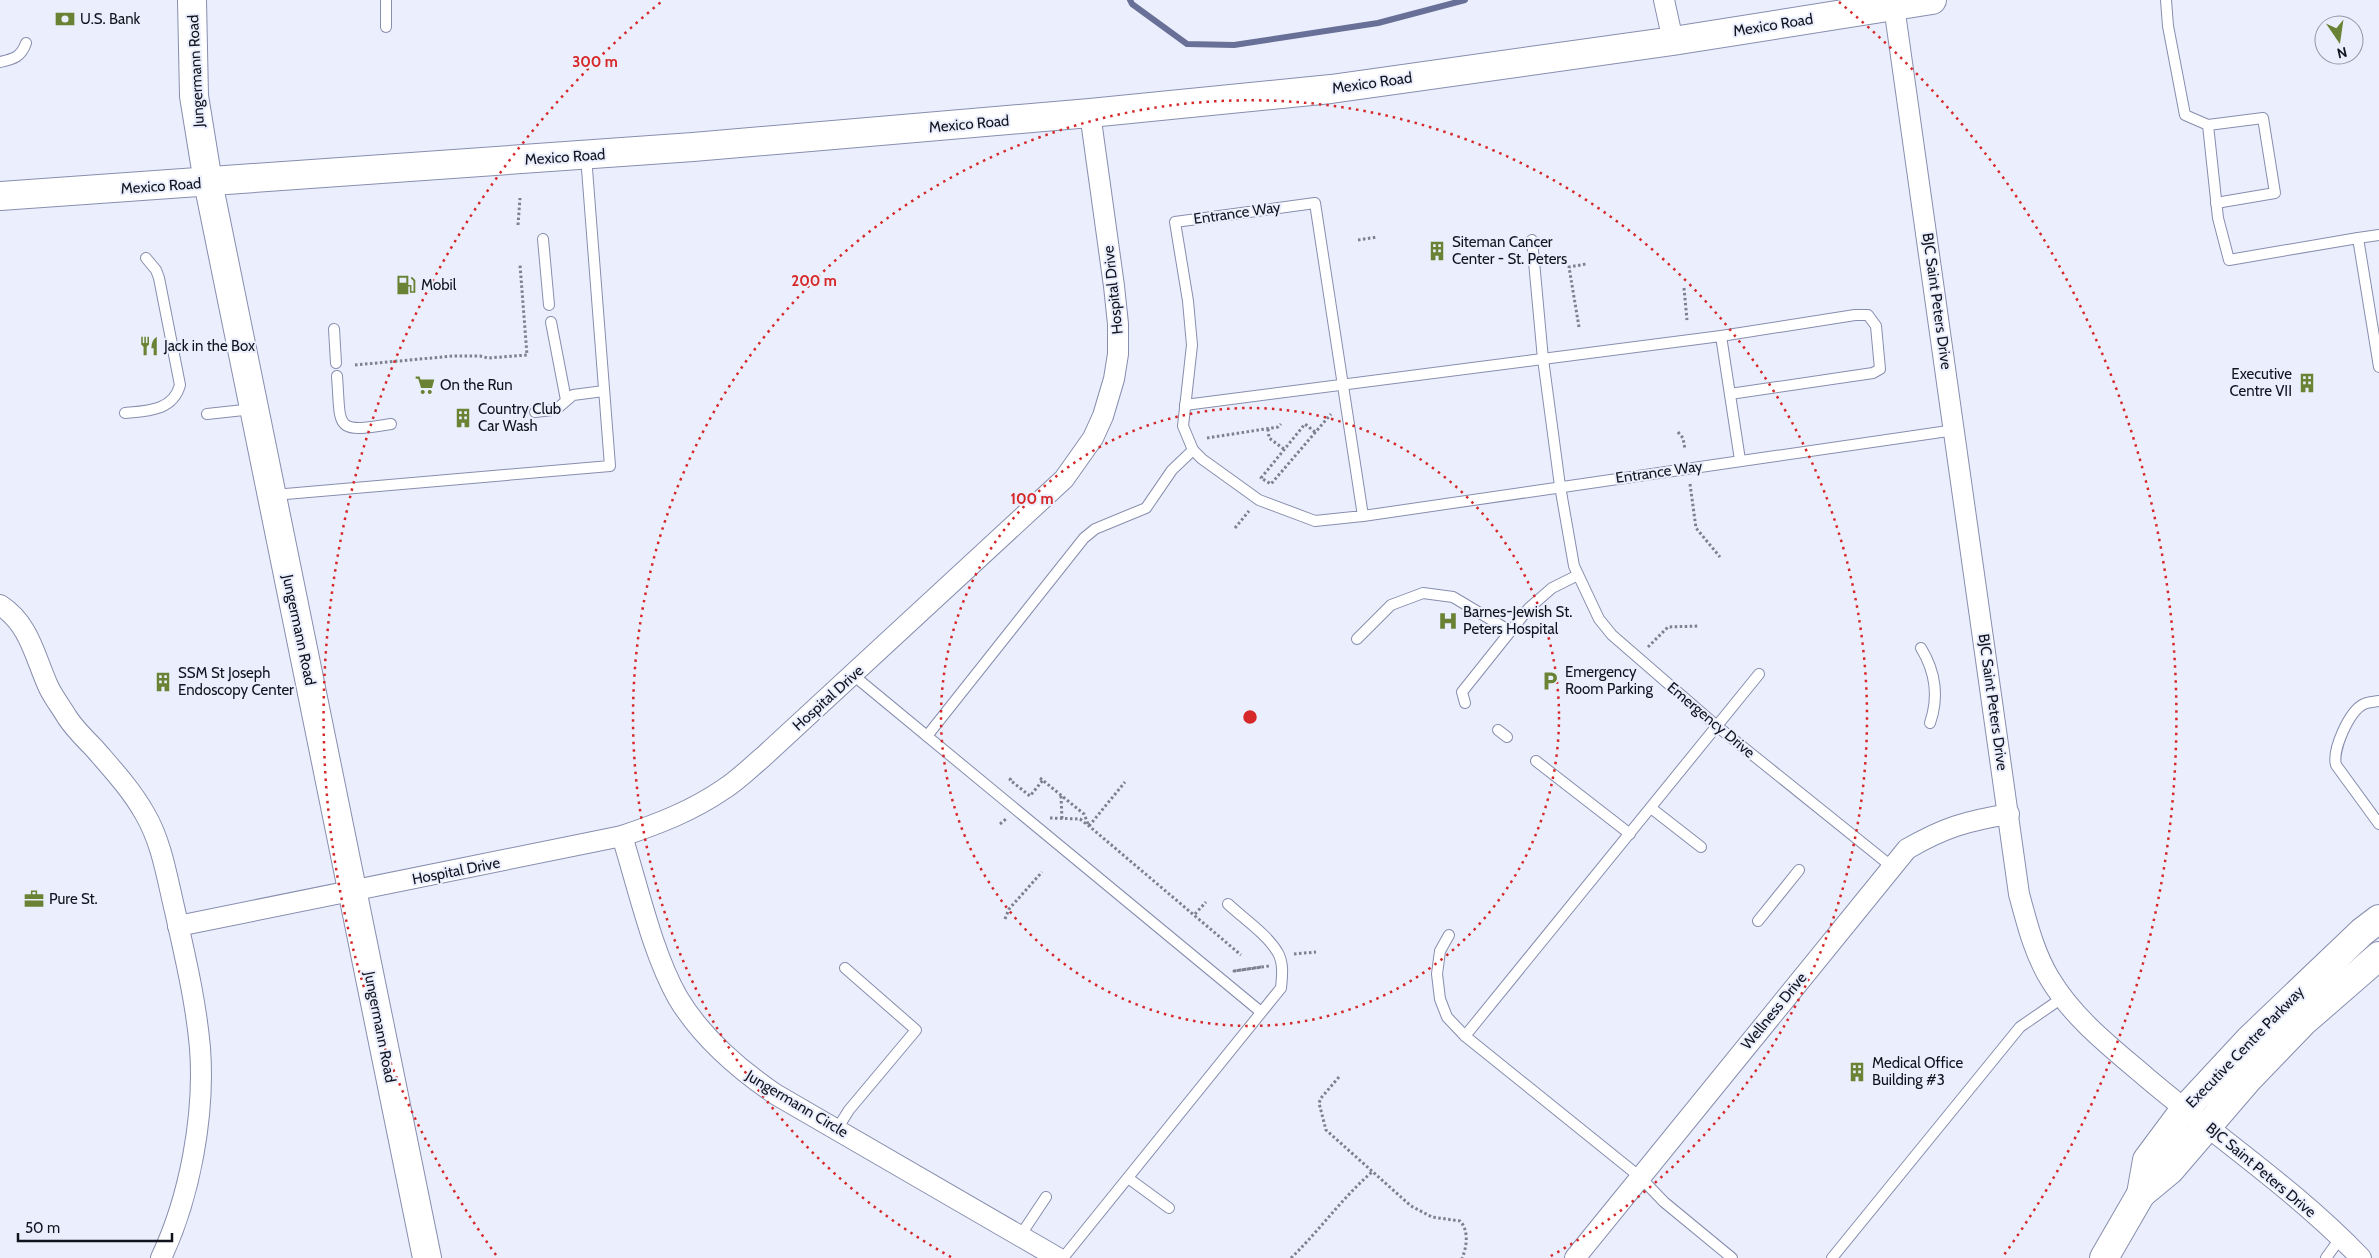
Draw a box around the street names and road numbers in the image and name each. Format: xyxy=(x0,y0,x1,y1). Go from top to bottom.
street label: Mexico Road xyxy=(1732,10,1814,40)
street label: Jungermann Road xyxy=(184,14,208,129)
street label: Mexico Road xyxy=(1331,68,1413,98)
street label: Mexico Road xyxy=(928,112,1010,136)
street label: Mexico Road xyxy=(524,145,606,169)
street label: Mexico Road xyxy=(120,174,202,198)
street label: Entrance Way xyxy=(1192,198,1282,228)
street label: BJC Saint Peters Drive xyxy=(1918,231,1956,371)
street label: Hospital Drive xyxy=(1099,244,1127,335)
street label: Entrance Way xyxy=(1614,457,1704,487)
street label: Jungermann Road xyxy=(278,572,320,687)
street label: BJC Saint Peters Drive xyxy=(1974,632,2012,772)
street label: Hospital Drive xyxy=(789,661,867,735)
street label: Emergency Drive xyxy=(1664,678,1759,762)
street label: Hospital Drive xyxy=(411,854,502,888)
street label: Jungermann Road xyxy=(360,969,400,1084)
street label: Wellness Drive xyxy=(1737,969,1811,1053)
street label: Executive Centre Parkway xyxy=(2182,982,2308,1112)
street label: Jungermann Circle xyxy=(742,1066,851,1142)
street label: BJC Saint Peters Drive xyxy=(2202,1119,2320,1221)

